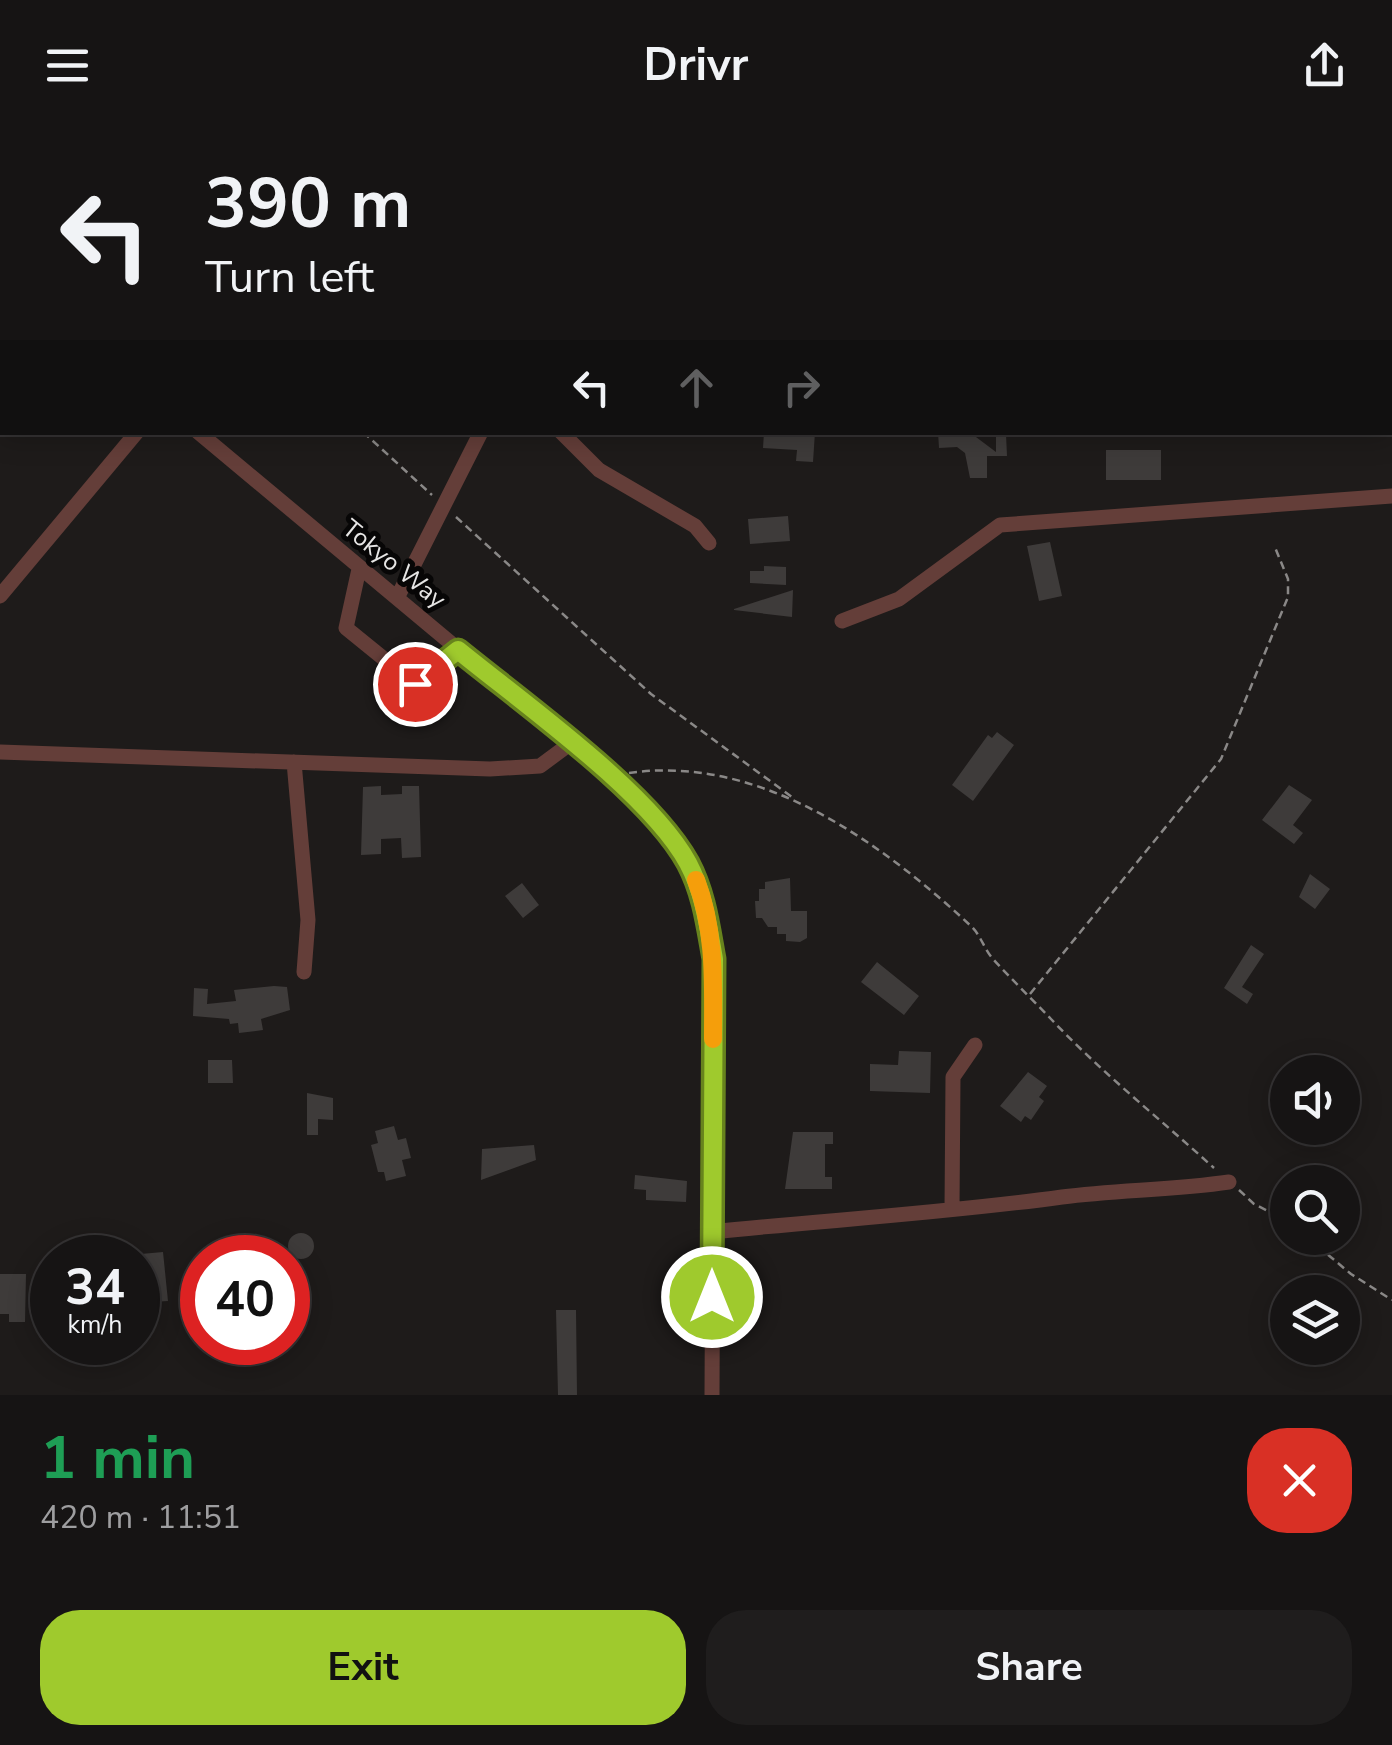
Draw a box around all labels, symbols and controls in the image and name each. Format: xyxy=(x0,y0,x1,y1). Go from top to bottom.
text: Drivr xyxy=(644,35,748,96)
icon: menu xyxy=(40,38,95,93)
icon: share xyxy=(1297,38,1352,93)
text: 390 m xyxy=(205,156,411,252)
icon: left xyxy=(40,170,170,300)
text: Turn left xyxy=(205,247,374,308)
icon: left xyxy=(564,360,619,415)
icon: ahead xyxy=(669,360,724,415)
icon: right xyxy=(774,360,829,415)
street label: Tokyo Way xyxy=(335,512,453,616)
pin xyxy=(373,642,458,727)
icon: arrive xyxy=(388,657,443,712)
map controls xyxy=(1270,1055,1360,1365)
button: sound xyxy=(1270,1055,1360,1145)
button: search xyxy=(1270,1165,1360,1255)
speed limit sign: 40 xyxy=(180,1235,310,1365)
position arrow xyxy=(660,1245,764,1349)
text: 34 xyxy=(65,1253,125,1322)
button: layers xyxy=(1270,1275,1360,1365)
text: km/h xyxy=(67,1308,123,1342)
text: 1 min xyxy=(40,1417,195,1499)
button: close xyxy=(1247,1428,1352,1533)
text: 420 m · 11:51 xyxy=(40,1496,241,1539)
button: Exit xyxy=(40,1610,686,1725)
button: Share xyxy=(706,1610,1352,1725)

